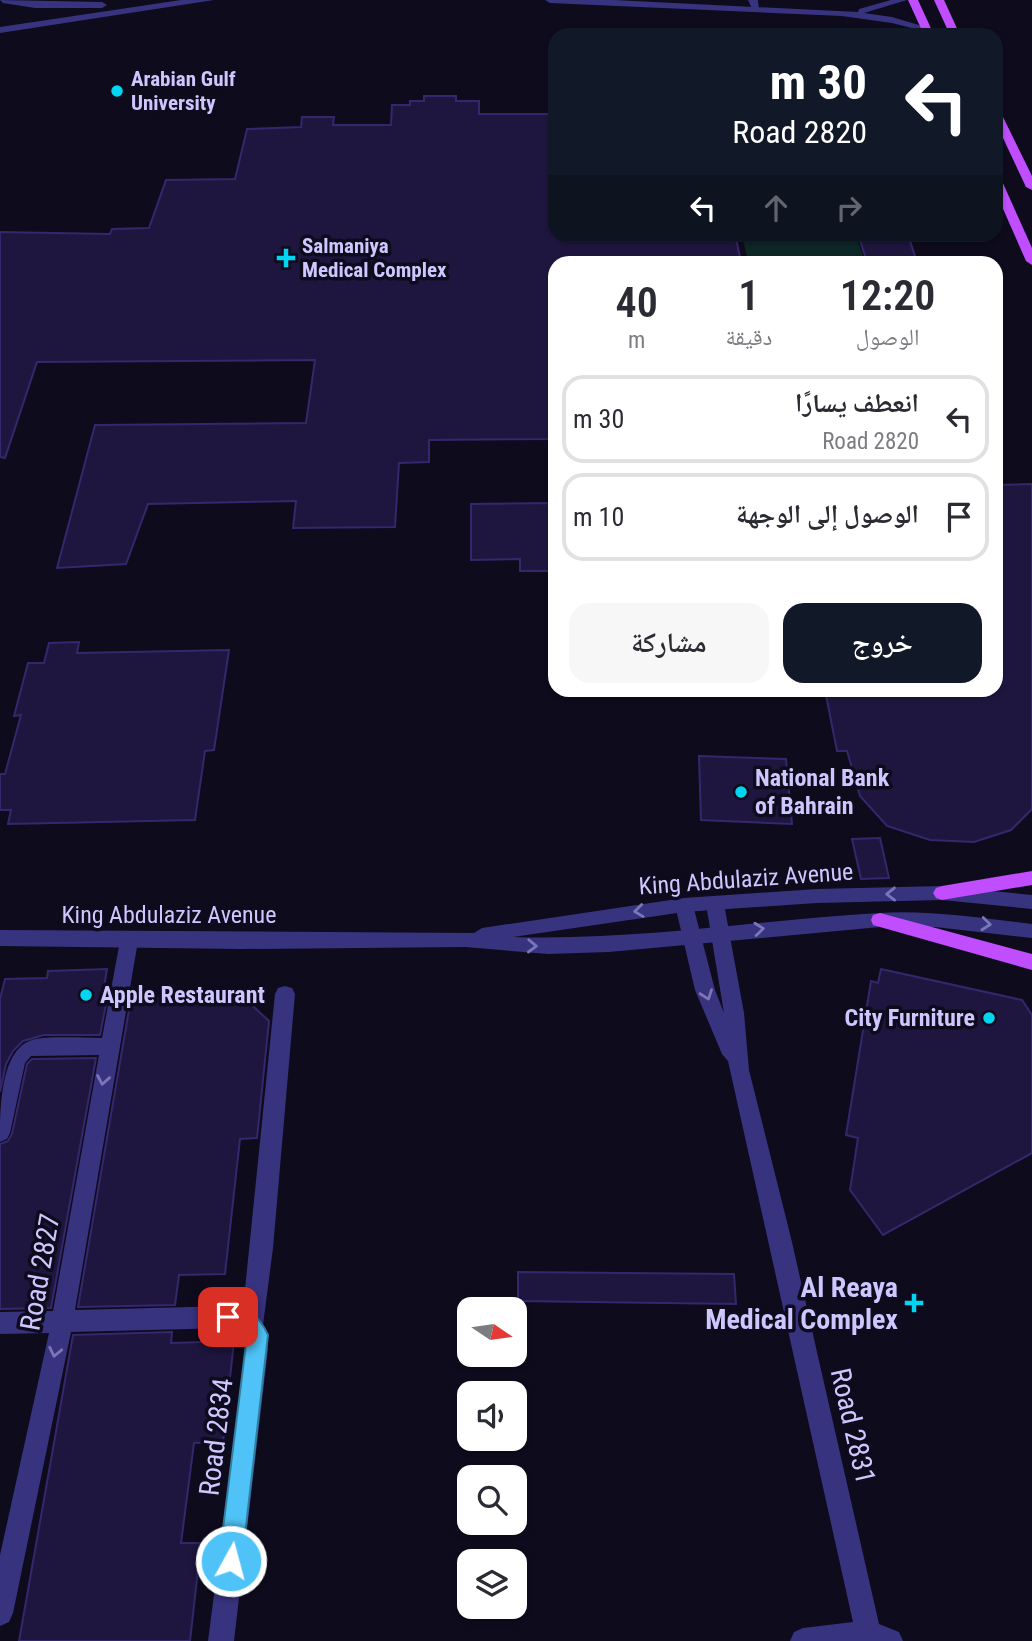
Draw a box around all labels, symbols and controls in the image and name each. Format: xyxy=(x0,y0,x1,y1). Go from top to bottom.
text: 30 m xyxy=(770,54,867,111)
icon: left xyxy=(891,56,982,147)
place label: Arabian Gulf University xyxy=(131,67,236,115)
marker: Arabian Gulf University xyxy=(109,83,125,99)
text: Road 2820 xyxy=(732,113,867,151)
icon: left xyxy=(684,189,722,227)
icon: ahead xyxy=(757,189,795,227)
icon: right xyxy=(830,189,868,227)
place label: Salmaniya Medical Complex xyxy=(302,234,447,282)
marker: Salmaniya Medical Complex xyxy=(276,248,296,268)
text: 1 xyxy=(738,271,759,320)
text: 12:20 xyxy=(840,271,935,320)
text: 40 xyxy=(616,278,658,327)
text: دقيقة xyxy=(725,324,772,351)
text: الوصول xyxy=(856,324,919,351)
text: m xyxy=(628,327,645,354)
text: انعطف يسارًا xyxy=(795,388,919,418)
icon: left xyxy=(940,400,978,438)
text: 30 m xyxy=(573,404,624,434)
text: Road 2820 xyxy=(822,428,919,455)
icon: arrive xyxy=(940,498,978,536)
text: الوصول إلى الوجهة xyxy=(736,499,919,529)
text: 10 m xyxy=(573,502,624,532)
button: مشاركة xyxy=(569,603,769,683)
button: خروج xyxy=(783,603,982,683)
place label: National Bank of Bahrain xyxy=(755,764,890,820)
marker: National Bank of Bahrain xyxy=(733,784,749,800)
street label: King Abdulaziz Avenue xyxy=(638,858,854,900)
one-way arrow xyxy=(885,886,896,901)
street label: King Abdulaziz Avenue xyxy=(62,901,276,929)
one-way arrow xyxy=(634,903,645,918)
one-way arrow xyxy=(981,916,992,931)
one-way arrow xyxy=(754,922,765,937)
one-way arrow xyxy=(527,938,538,953)
place label: Apple Restaurant xyxy=(100,981,265,1009)
marker: Apple Restaurant xyxy=(78,987,94,1003)
one-way arrow xyxy=(699,988,713,1000)
place label: City Furniture xyxy=(845,1004,975,1032)
marker: City Furniture xyxy=(981,1010,997,1026)
one-way arrow xyxy=(97,1074,112,1086)
street label: Road 2827 xyxy=(14,1211,66,1333)
place label: Al Reaya Medical Complex xyxy=(705,1271,898,1336)
pin xyxy=(198,1287,258,1347)
marker: Al Reaya Medical Complex xyxy=(904,1293,924,1313)
north arrow xyxy=(457,1297,527,1367)
map controls xyxy=(457,1297,527,1619)
icon: arrive xyxy=(209,1298,247,1336)
one-way arrow xyxy=(49,1346,64,1358)
street label: Road 2831 xyxy=(824,1365,882,1487)
street label: Road 2834 xyxy=(192,1376,240,1498)
button: sound xyxy=(457,1381,527,1451)
button: search xyxy=(457,1465,527,1535)
position arrow xyxy=(194,1524,268,1598)
button: layers xyxy=(457,1549,527,1619)

